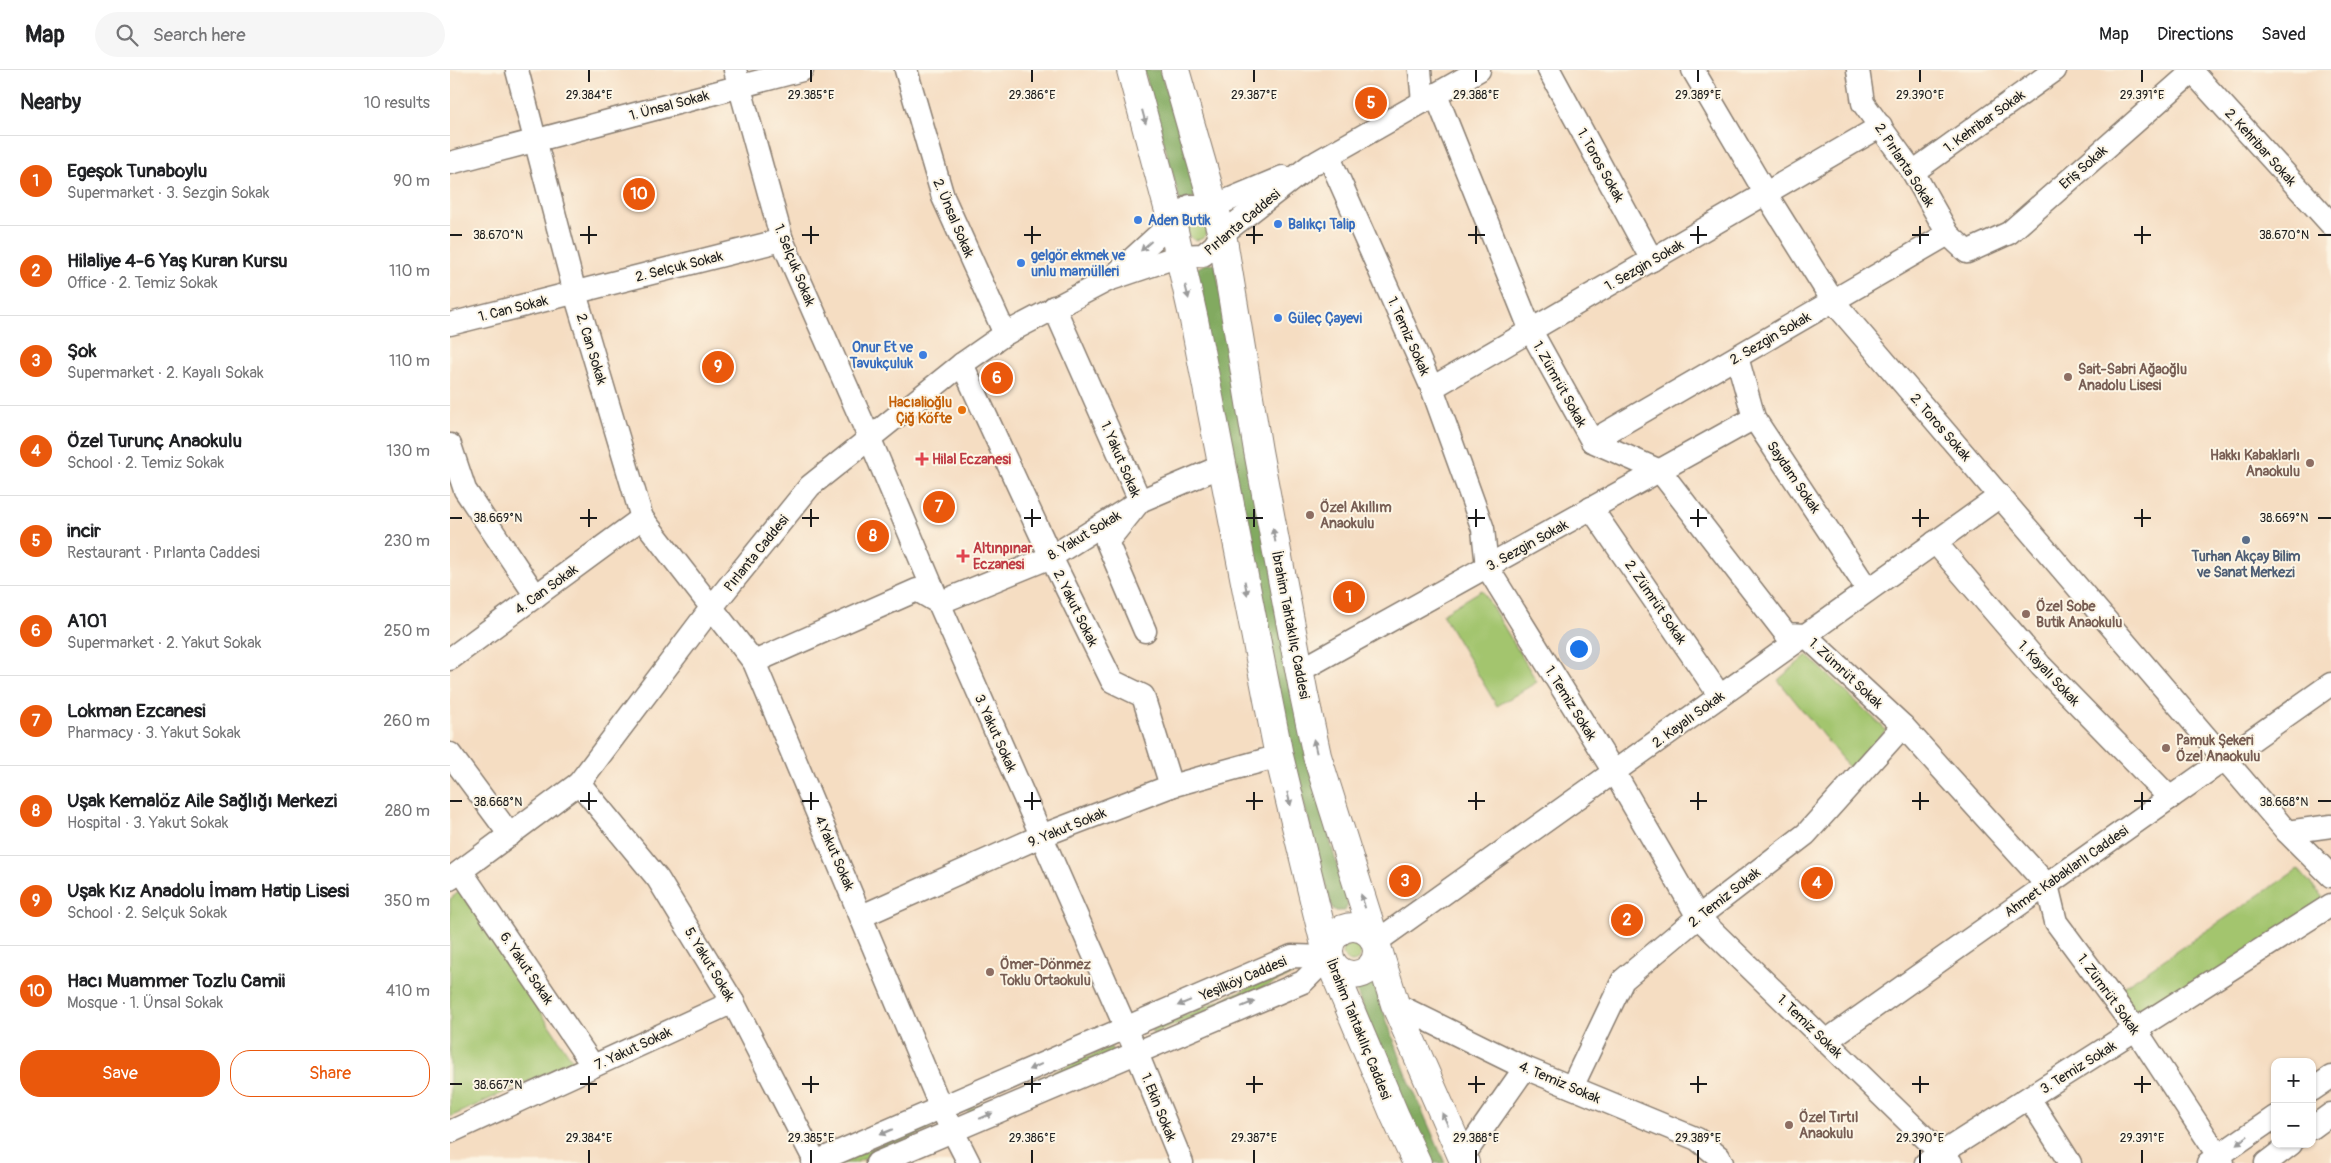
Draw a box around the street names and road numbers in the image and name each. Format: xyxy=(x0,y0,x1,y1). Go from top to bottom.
street label: 1. Kehribar Sokak xyxy=(1940,86,2028,157)
street label: 1. Ünsal Sokak xyxy=(627,87,711,124)
street label: 2. Kehribar Sokak xyxy=(2221,105,2300,190)
street label: 2. Pırlanta Sokak xyxy=(1871,120,1938,211)
street label: 1. Toros Sokak xyxy=(1573,125,1628,205)
street label: Eriş Sokak xyxy=(2056,142,2111,193)
street label: 2. Ünsal Sokak xyxy=(929,176,978,260)
street label: Pırlanta Caddesi xyxy=(1201,185,1284,259)
street label: 1. Selçuk Sokak xyxy=(770,222,819,309)
street label: 1. Sezgin Sokak xyxy=(1602,236,1687,295)
street label: 2. Selçuk Sokak xyxy=(634,247,725,286)
street label: 1. Can Sokak xyxy=(477,292,550,325)
street label: 1. Temiz Sokak xyxy=(1384,294,1434,378)
street label: 2. Sezgin Sokak xyxy=(1727,308,1814,368)
street label: 2. Can Sokak xyxy=(573,312,610,387)
street label: 1. Zümrüt Sokak xyxy=(1529,338,1590,430)
street label: 2. Toros Sokak xyxy=(1907,390,1975,465)
street label: 1. Yakut Sokak xyxy=(1097,419,1144,500)
street label: Saydam Sokak xyxy=(1763,438,1824,517)
street label: 8. Yakut Sokak xyxy=(1044,507,1124,564)
street label: Pırlanta Caddesi xyxy=(720,511,793,595)
street label: 3. Sezgin Sokak xyxy=(1484,516,1571,575)
street label: İbrahim Tahtakılıç Caddesi xyxy=(1268,550,1313,701)
street label: 2. Zümrüt Sokak xyxy=(1621,557,1690,648)
street label: 4. Can Sokak xyxy=(511,561,581,618)
street label: 2. Yakut Sokak xyxy=(1050,567,1102,650)
street label: 1. Zümrüt Sokak xyxy=(1805,635,1887,712)
street label: 1. Kayalı Sokak xyxy=(2014,637,2083,710)
street label: 1. Temiz Sokak xyxy=(1541,663,1600,744)
street label: 2. Kayalı Sokak xyxy=(1649,687,1728,751)
street label: 3. Yakut Sokak xyxy=(971,692,1020,775)
street label: 9. Yakut Sokak xyxy=(1026,804,1109,851)
street label: 4.Yakut Sokak xyxy=(811,813,858,893)
street label: Ahmet Kabaklarlı Caddesi xyxy=(2001,822,2132,921)
street label: 2. Temiz Sokak xyxy=(1685,864,1764,931)
street label: 5. Yakut Sokak xyxy=(681,924,738,1004)
street label: 6. Yakut Sokak xyxy=(496,929,557,1008)
street label: 1. Zümrüt Sokak xyxy=(2074,951,2144,1038)
street label: Yeşilköy Caddesi xyxy=(1196,952,1290,1005)
street label: İbrahim Tahtakılıç Caddesi xyxy=(1322,956,1395,1103)
street label: 1. Temiz Sokak xyxy=(1773,991,1846,1062)
street label: 7. Yakut Sokak xyxy=(592,1023,675,1074)
street label: 3. Temiz Sokak xyxy=(2037,1037,2120,1098)
street label: 4. Temiz Sokak xyxy=(1516,1058,1603,1107)
street label: 1. Ekin Sokak xyxy=(1137,1071,1180,1144)

